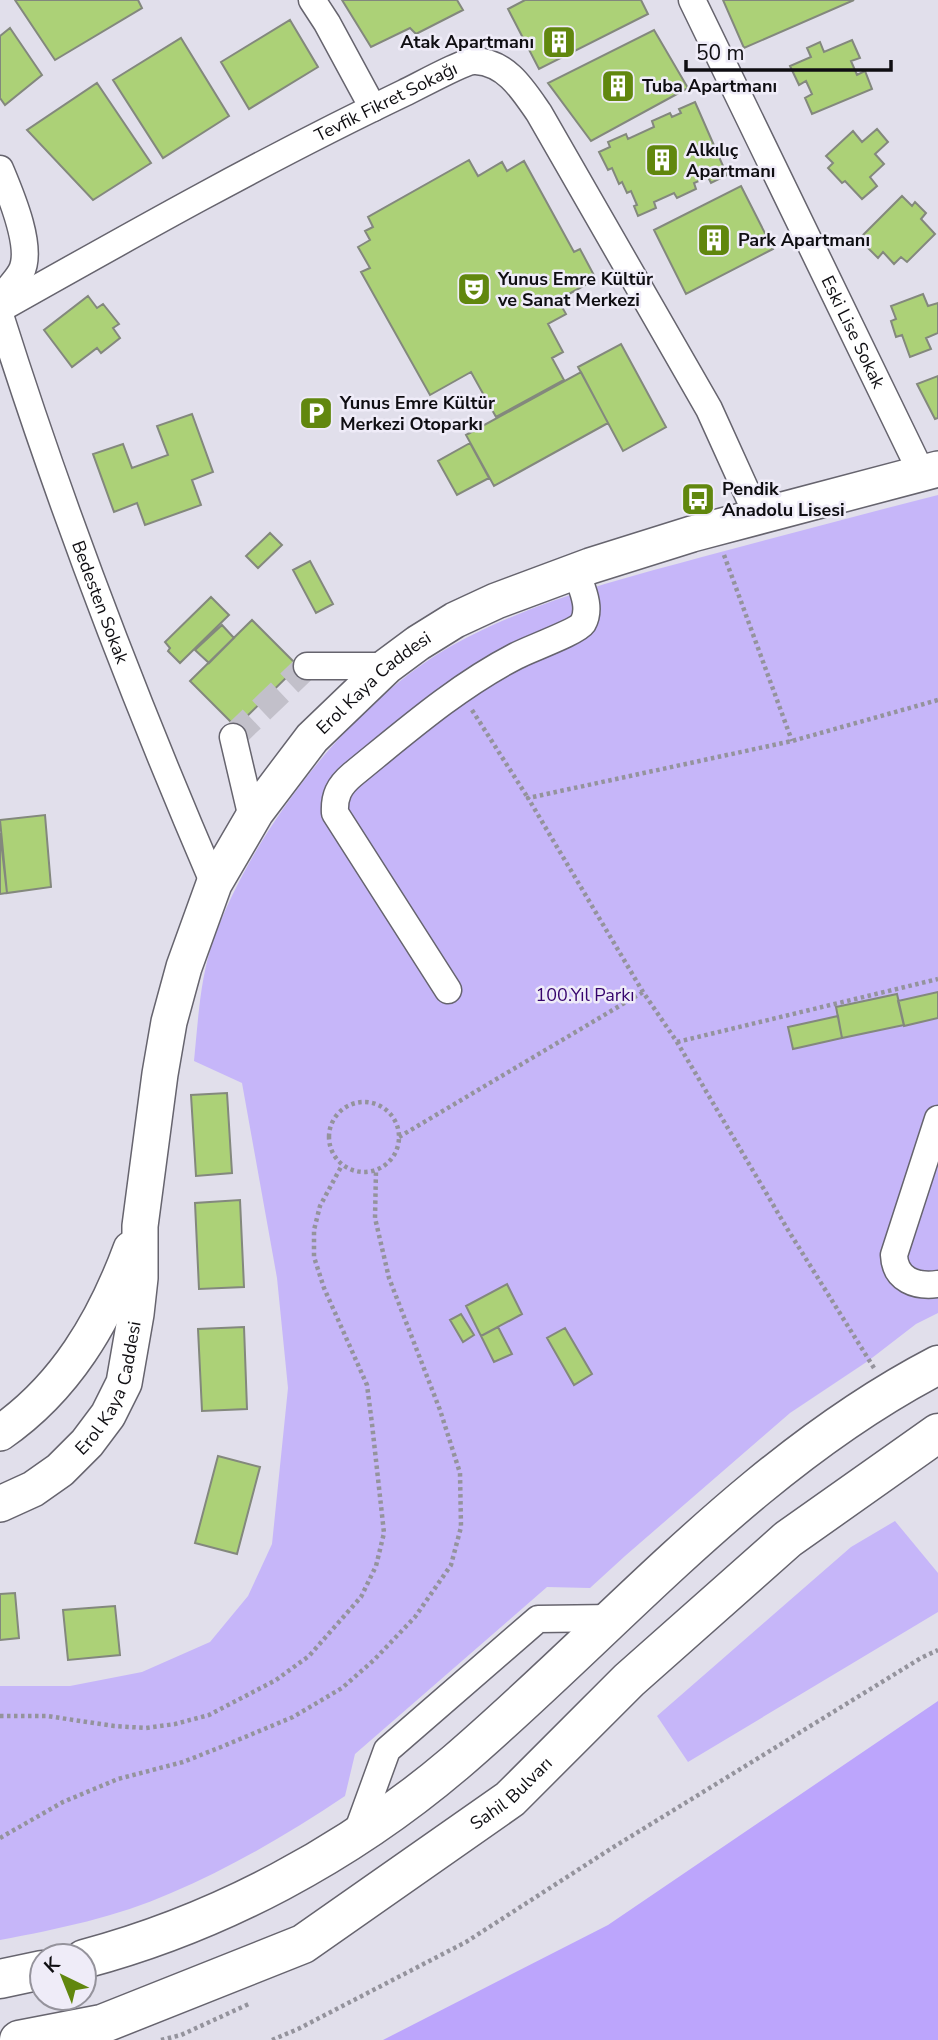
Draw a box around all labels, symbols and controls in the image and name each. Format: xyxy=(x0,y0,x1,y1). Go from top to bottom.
building icon: Atak Apartmanı xyxy=(540,23,578,61)
scale bar xyxy=(686,28,891,72)
place label: Atak Apartmanı xyxy=(400,30,534,54)
text: 50 m xyxy=(696,39,745,67)
street label: Tevfik Fikret Sokağı xyxy=(310,56,461,147)
building icon: Tuba Apartmanı xyxy=(599,67,637,105)
place label: Tuba Apartmanı xyxy=(642,74,777,98)
place label: Alkılıç Apartmanı xyxy=(686,138,775,183)
building icon: Alkılıç Apartmanı xyxy=(643,141,681,179)
building icon: Park Apartmanı xyxy=(695,221,733,259)
place label: Park Apartmanı xyxy=(738,228,870,252)
place label: Yunus Emre Kültür ve Sanat Merkezi xyxy=(497,267,653,312)
theatre icon: Yunus Emre Kültür ve Sanat Merkezi xyxy=(455,270,493,308)
street label: Eski Lise Sokak xyxy=(816,272,891,393)
place label: Yunus Emre Kültür Merkezi Otoparkı xyxy=(339,391,495,436)
parking icon: Yunus Emre Kültür Merkezi Otoparkı xyxy=(297,394,335,432)
place label: Pendik Anadolu Lisesi xyxy=(722,477,845,522)
bus stop icon: Pendik Anadolu Lisesi xyxy=(679,480,717,518)
street label: Bedesten Sokak xyxy=(66,537,135,668)
street label: Erol Kaya Caddesi xyxy=(311,626,436,740)
park label: 100.Yıl Parkı xyxy=(536,983,634,1007)
street label: Erol Kaya Caddesi xyxy=(70,1319,147,1460)
street label: Sahil Bulvarı xyxy=(465,1751,558,1835)
north arrow xyxy=(28,1942,98,2012)
text: K xyxy=(39,1951,67,1979)

